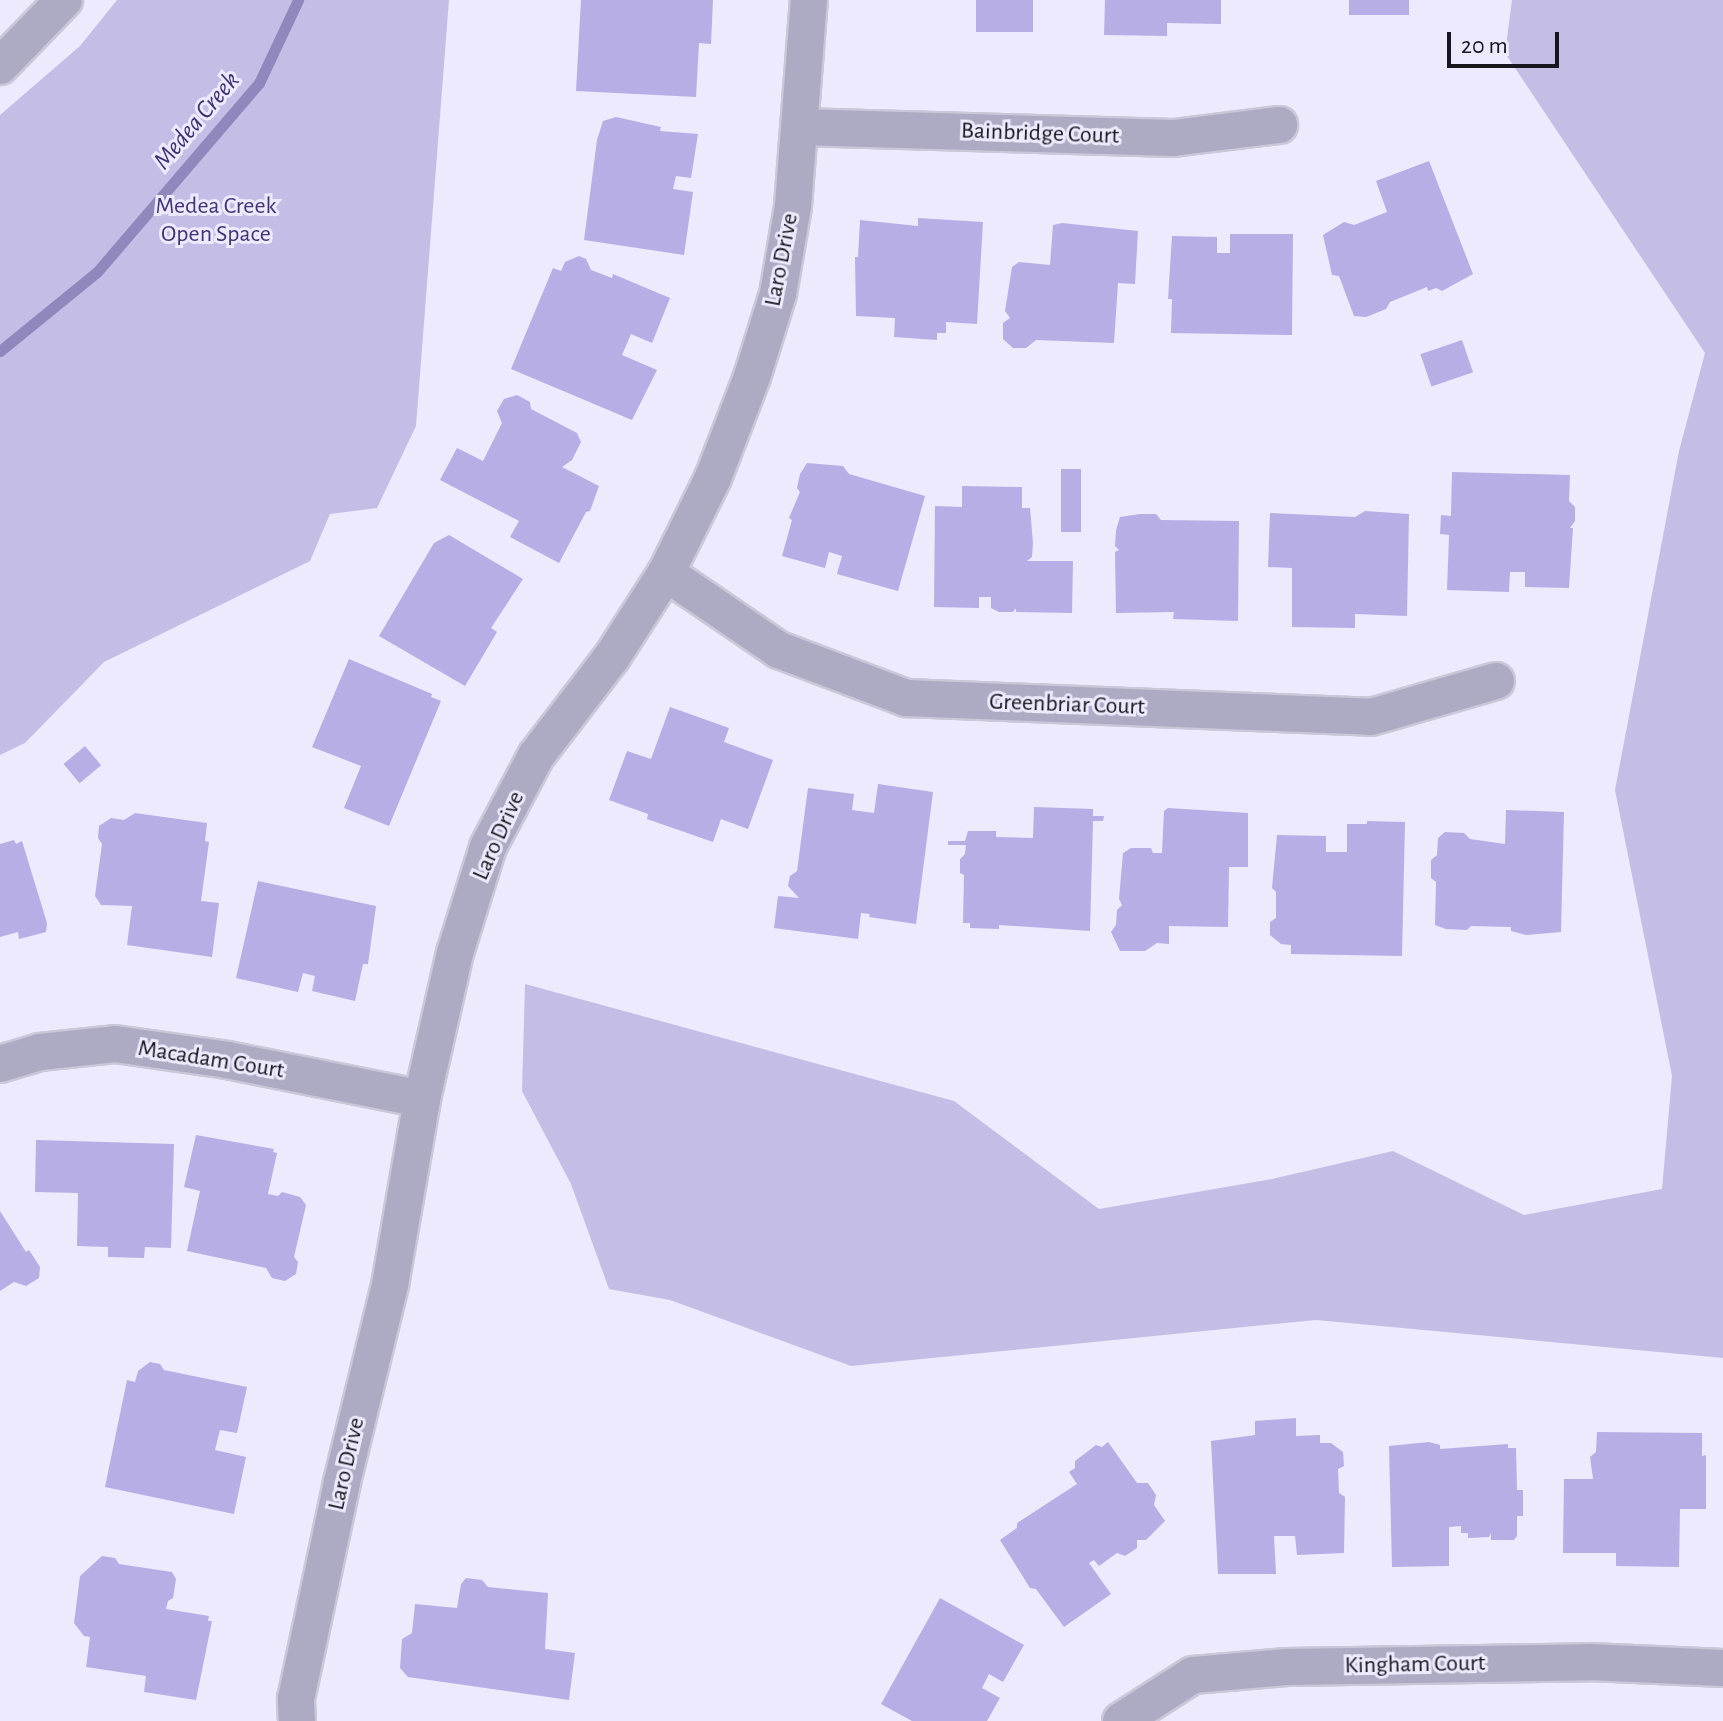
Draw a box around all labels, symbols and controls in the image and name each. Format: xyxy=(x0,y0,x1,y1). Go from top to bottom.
scale bar xyxy=(1451,16,1563,66)
text: 20 m xyxy=(1461,34,1508,58)
water label: Medea Creek xyxy=(147,66,247,176)
street label: Bainbridge Court xyxy=(960,117,1120,151)
park label: Medea Creek Open Space xyxy=(156,193,276,249)
street label: Laro Drive xyxy=(759,211,805,309)
street label: Greenbriar Court xyxy=(989,688,1145,722)
street label: Laro Drive xyxy=(467,787,531,885)
street label: Macadam Court xyxy=(136,1034,286,1086)
street label: Laro Drive xyxy=(322,1415,372,1513)
street label: Kingham Court xyxy=(1344,1649,1486,1681)

